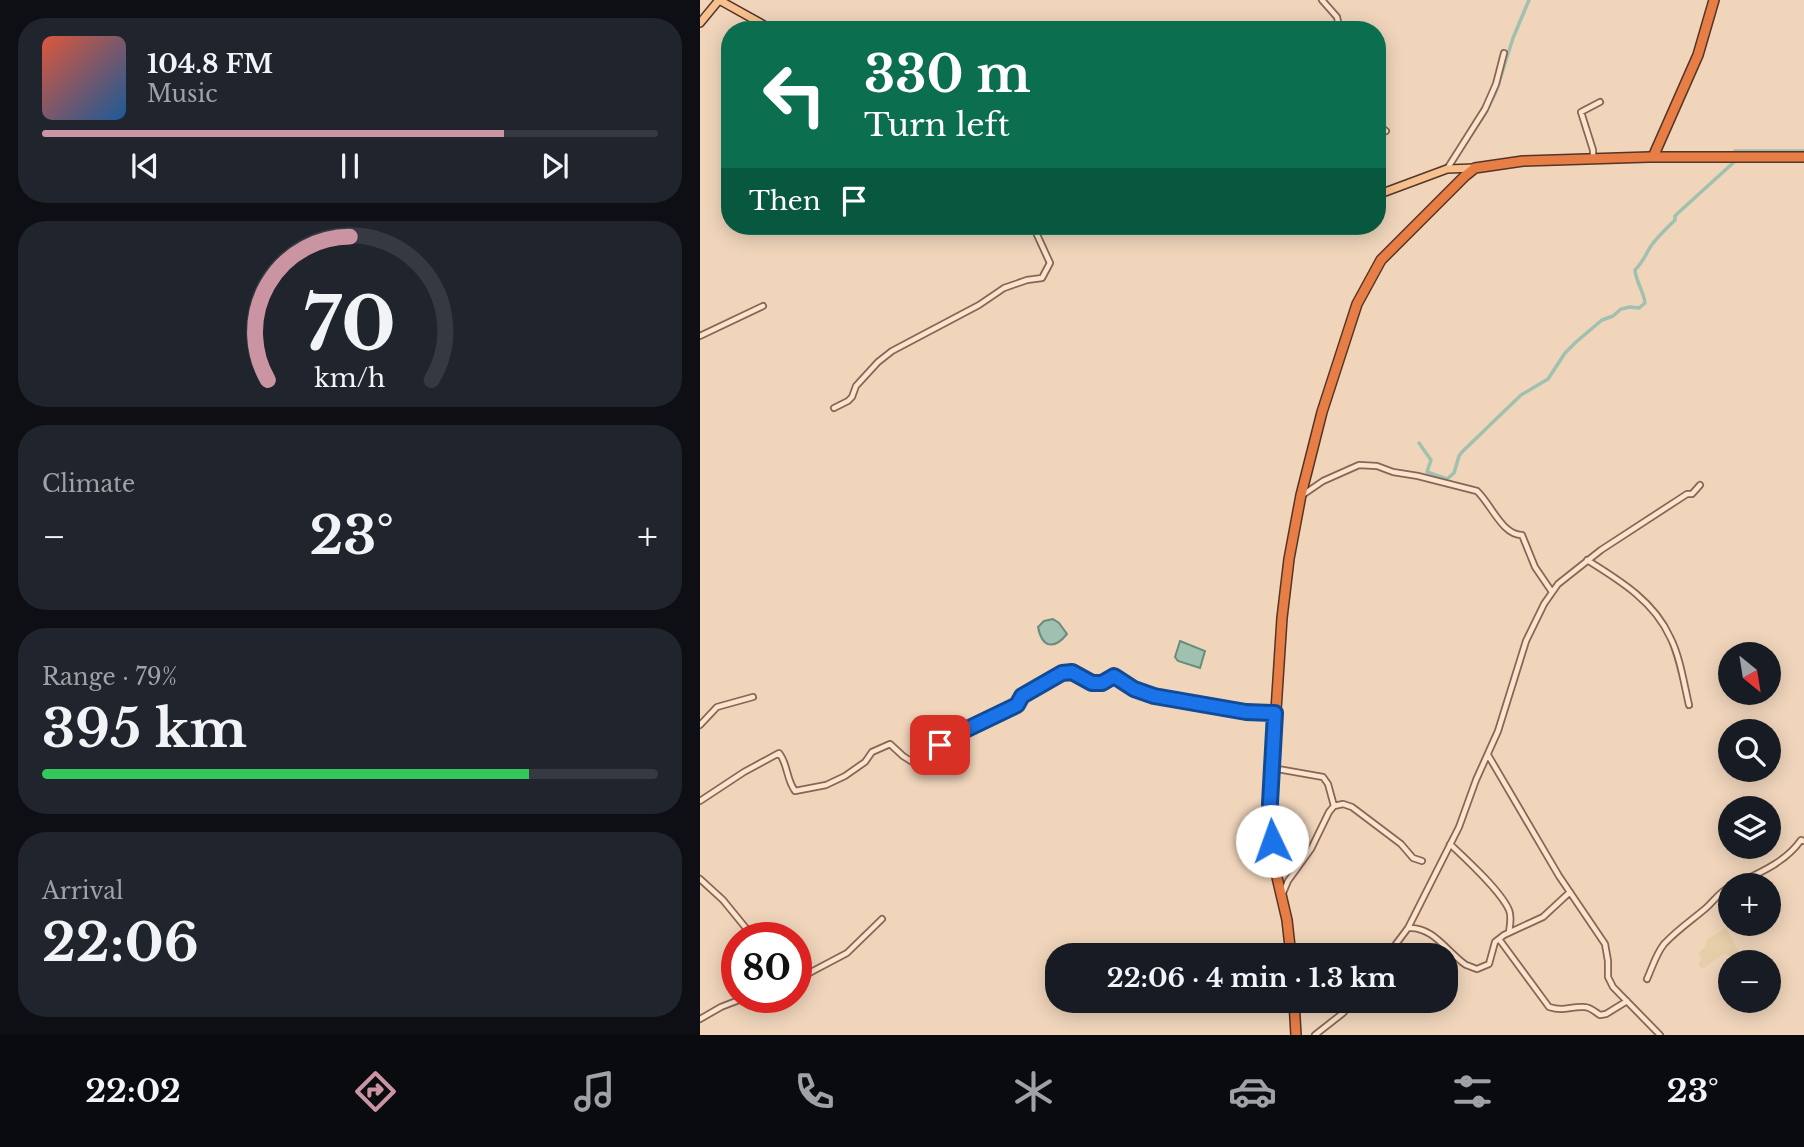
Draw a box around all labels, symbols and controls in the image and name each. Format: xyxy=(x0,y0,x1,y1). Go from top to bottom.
text: 330 m xyxy=(864,44,1031,105)
text: 104.8 FM xyxy=(147,48,273,80)
icon: left xyxy=(749,49,840,140)
text: Music xyxy=(147,80,218,108)
text: Turn left xyxy=(864,105,1010,145)
icon: previous xyxy=(126,147,164,185)
icon: pause xyxy=(331,147,369,185)
icon: next xyxy=(536,147,574,185)
icon: arrive xyxy=(835,182,873,220)
text: Then xyxy=(749,185,821,217)
text: 70 xyxy=(304,280,396,371)
text: km/h xyxy=(315,363,385,394)
text: Climate xyxy=(42,470,135,498)
text: 23° xyxy=(309,504,394,568)
text: − xyxy=(42,513,66,560)
text: + xyxy=(637,513,658,560)
north arrow xyxy=(1718,642,1782,705)
map controls xyxy=(1718,642,1781,1013)
text: Range · 79% xyxy=(42,663,177,691)
text: 395 km xyxy=(42,697,247,761)
pin xyxy=(910,715,970,775)
button: search xyxy=(1718,719,1781,782)
icon: arrive xyxy=(921,726,959,764)
button: layers xyxy=(1718,796,1781,859)
position arrow xyxy=(1235,804,1309,878)
button: + xyxy=(1718,873,1781,936)
text: Arrival xyxy=(42,877,123,905)
text: 22:06 xyxy=(42,911,199,975)
speed limit sign: 80 xyxy=(721,922,812,1013)
button: − xyxy=(1718,950,1781,1013)
text: 22:06 · 4 min · 1.3 km xyxy=(1107,962,1396,994)
icon: directions xyxy=(351,1067,400,1116)
icon: music xyxy=(570,1067,619,1116)
icon: phone xyxy=(790,1067,839,1116)
icon: climate xyxy=(1009,1067,1058,1116)
icon: car xyxy=(1228,1067,1277,1116)
icon: filters xyxy=(1448,1067,1497,1116)
text: 22:02 xyxy=(85,1071,181,1111)
text: 23° xyxy=(1667,1071,1719,1111)

